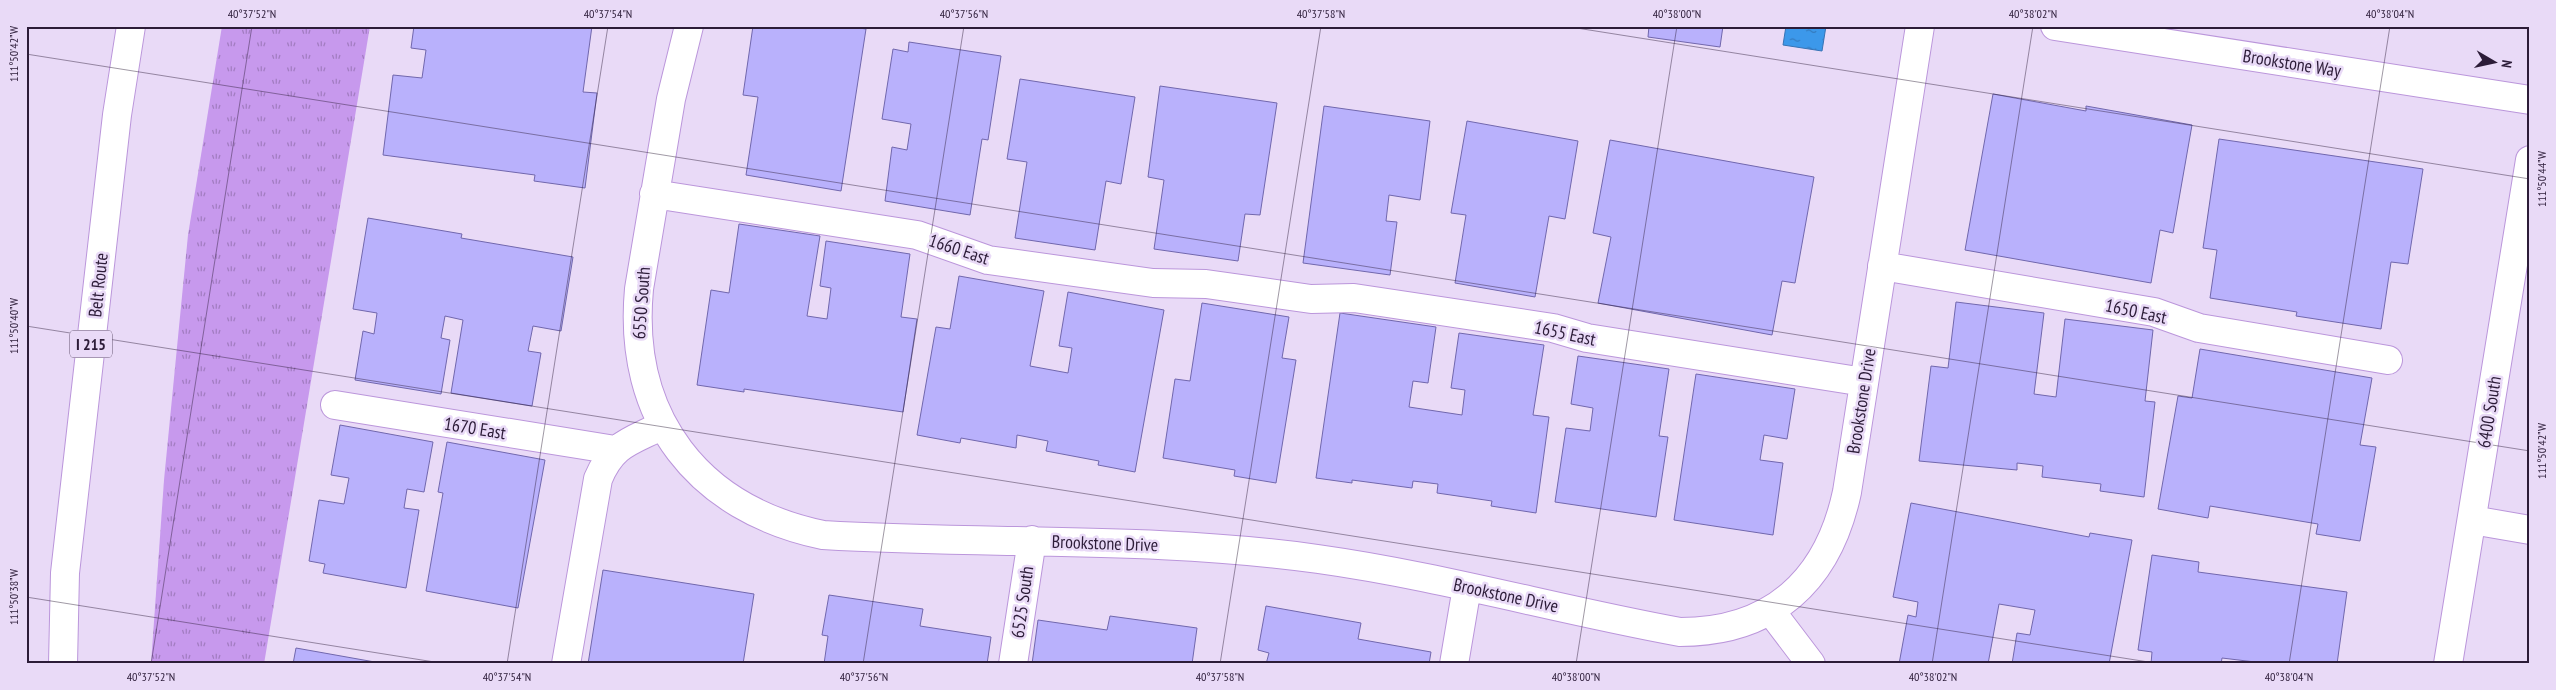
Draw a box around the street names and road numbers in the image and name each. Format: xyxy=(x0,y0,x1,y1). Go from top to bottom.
street label: Brookstone Way xyxy=(2241,44,2343,82)
street label: 1660 East xyxy=(926,228,992,270)
street label: Belt Route xyxy=(83,252,113,318)
street label: 6550 South xyxy=(627,266,655,340)
street label: 1650 East xyxy=(2103,293,2169,329)
street label: 1655 East xyxy=(1532,315,1598,351)
road number: I 215 xyxy=(70,330,112,358)
street label: Brookstone Drive xyxy=(1841,347,1881,455)
street label: 6400 South xyxy=(2472,374,2506,450)
street label: 1670 East xyxy=(442,412,508,444)
street label: Brookstone Drive xyxy=(1051,530,1159,556)
street label: 6525 South xyxy=(1006,565,1038,639)
street label: Brookstone Drive xyxy=(1452,573,1560,617)

